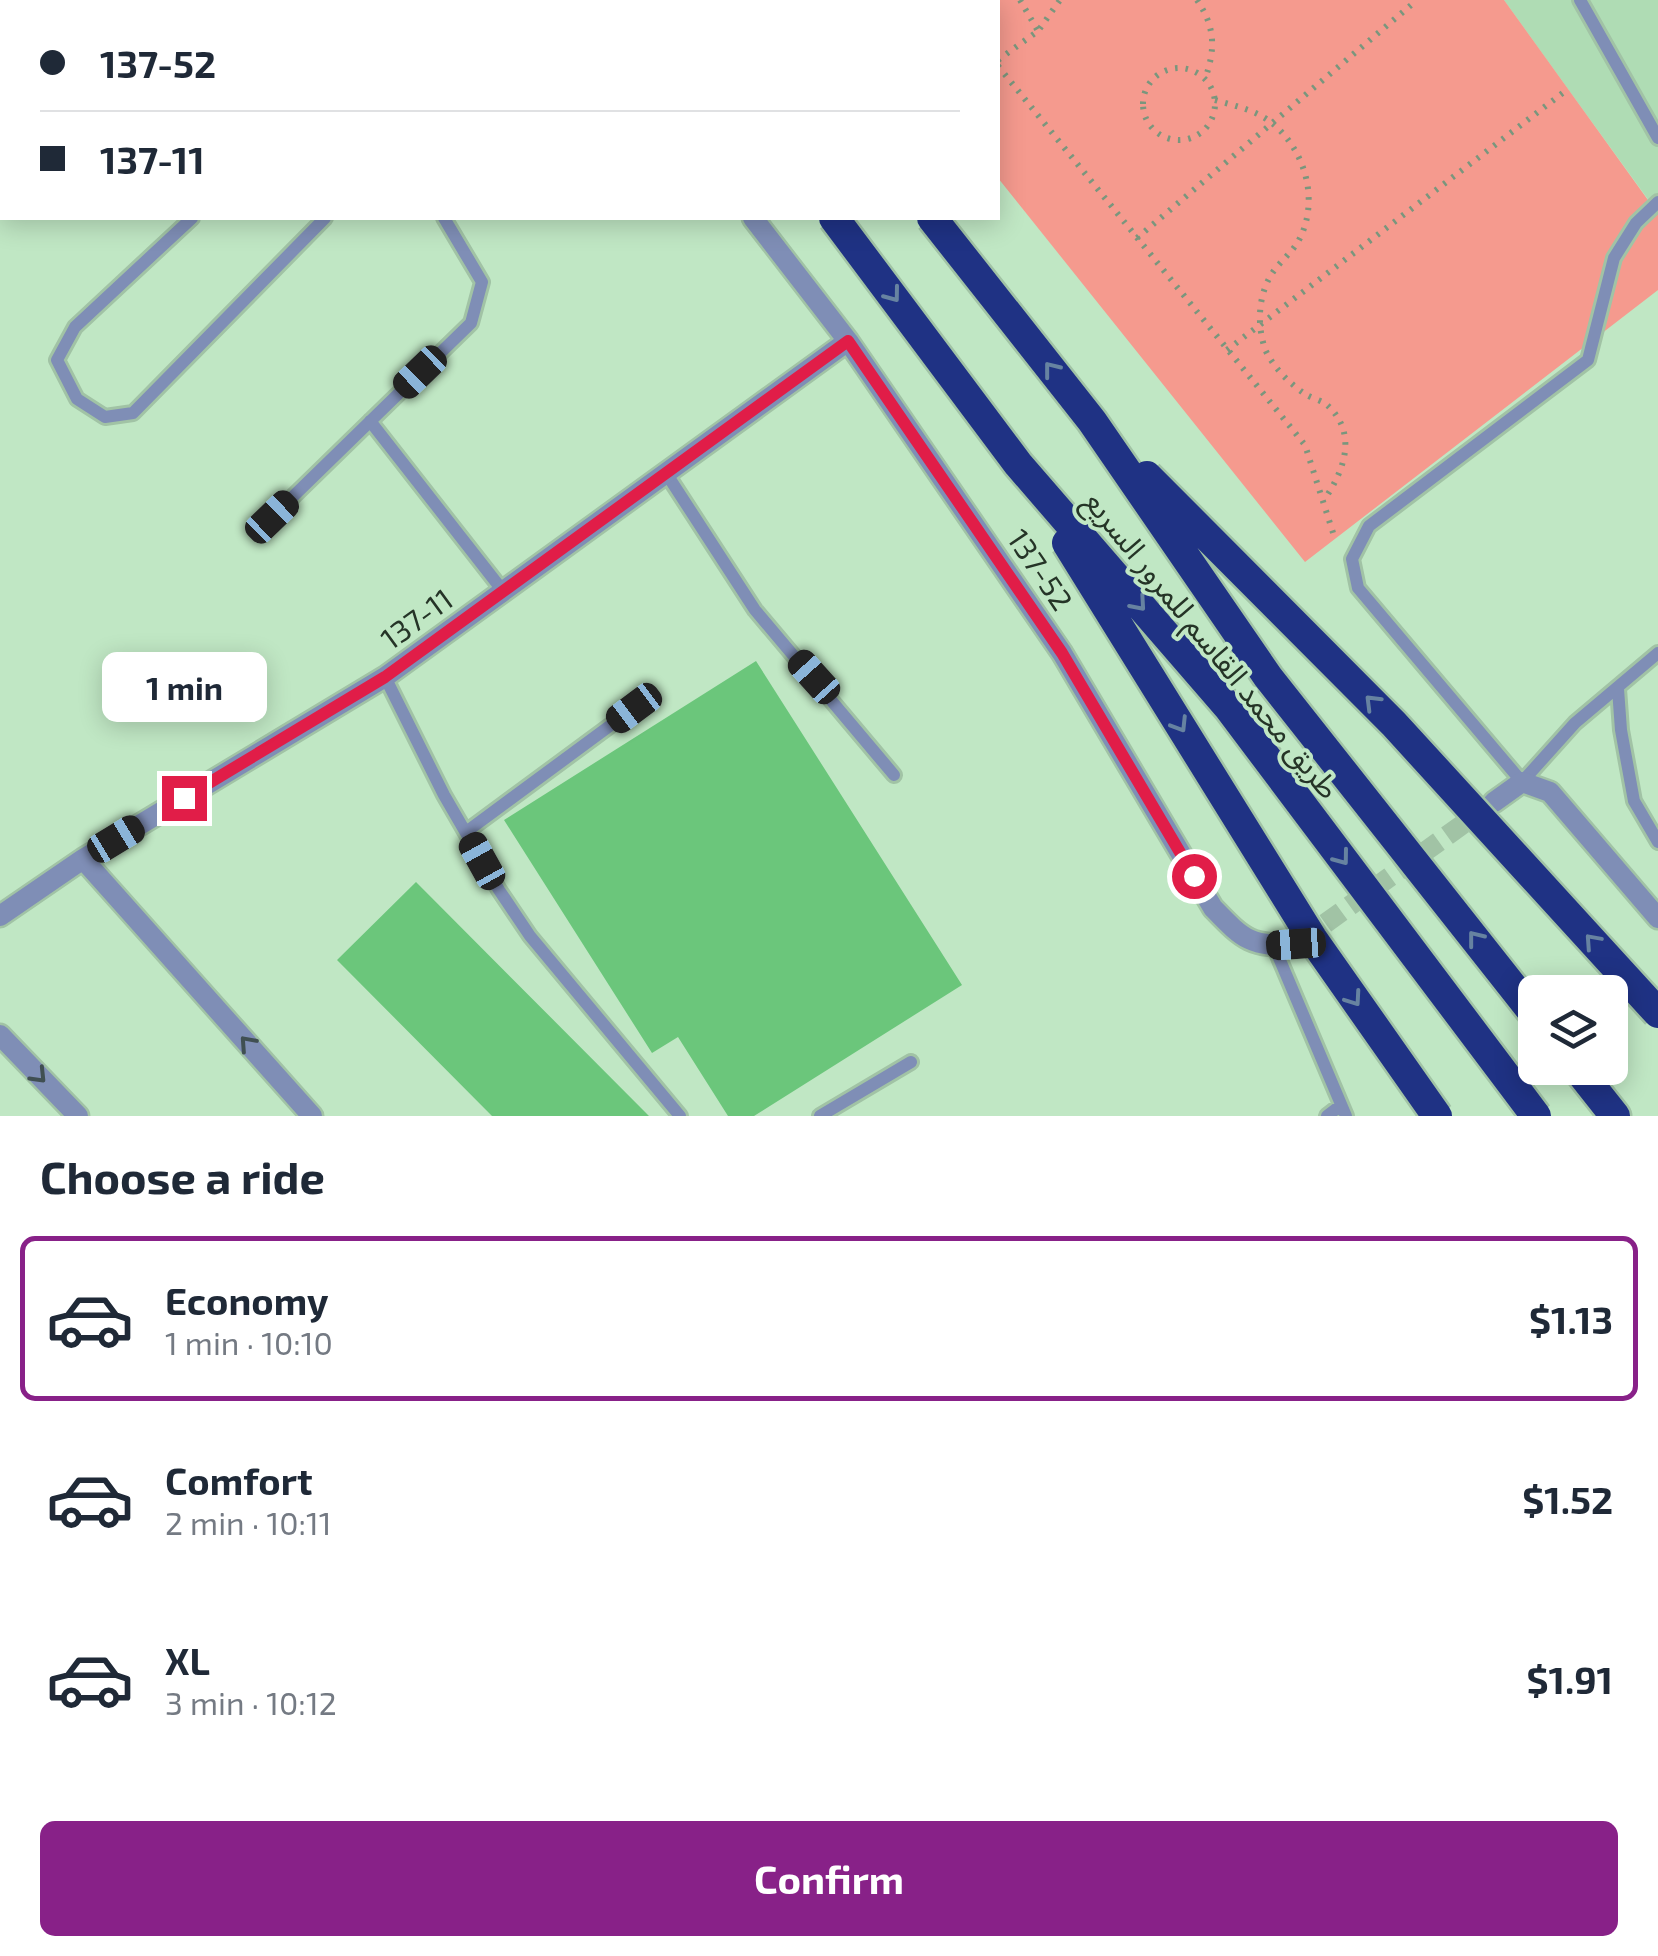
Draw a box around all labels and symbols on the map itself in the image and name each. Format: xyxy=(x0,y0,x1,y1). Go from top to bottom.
one-way arrow xyxy=(881,284,898,302)
car xyxy=(388,340,452,404)
one-way arrow xyxy=(1045,362,1063,380)
street label: طريق محمد القاسم للمرور السريع xyxy=(1072,483,1348,809)
car xyxy=(240,485,304,549)
street label: 137-52 xyxy=(1001,522,1081,616)
street label: 137-11 xyxy=(373,580,459,656)
one-way arrow xyxy=(1127,592,1145,611)
car xyxy=(783,645,845,709)
callout: 1 min xyxy=(101,653,266,723)
car xyxy=(601,678,667,738)
one-way arrow xyxy=(1366,696,1384,714)
one-way arrow xyxy=(1167,714,1186,732)
route end xyxy=(162,776,207,821)
car xyxy=(83,811,149,867)
car xyxy=(454,827,510,895)
one-way arrow xyxy=(1330,847,1347,865)
route start xyxy=(1172,854,1217,899)
car xyxy=(1265,927,1327,961)
one-way arrow xyxy=(1469,932,1486,950)
one-way arrow xyxy=(1586,934,1604,953)
one-way arrow xyxy=(1342,987,1361,1006)
one-way arrow xyxy=(241,1036,259,1055)
one-way arrow xyxy=(27,1064,45,1082)

